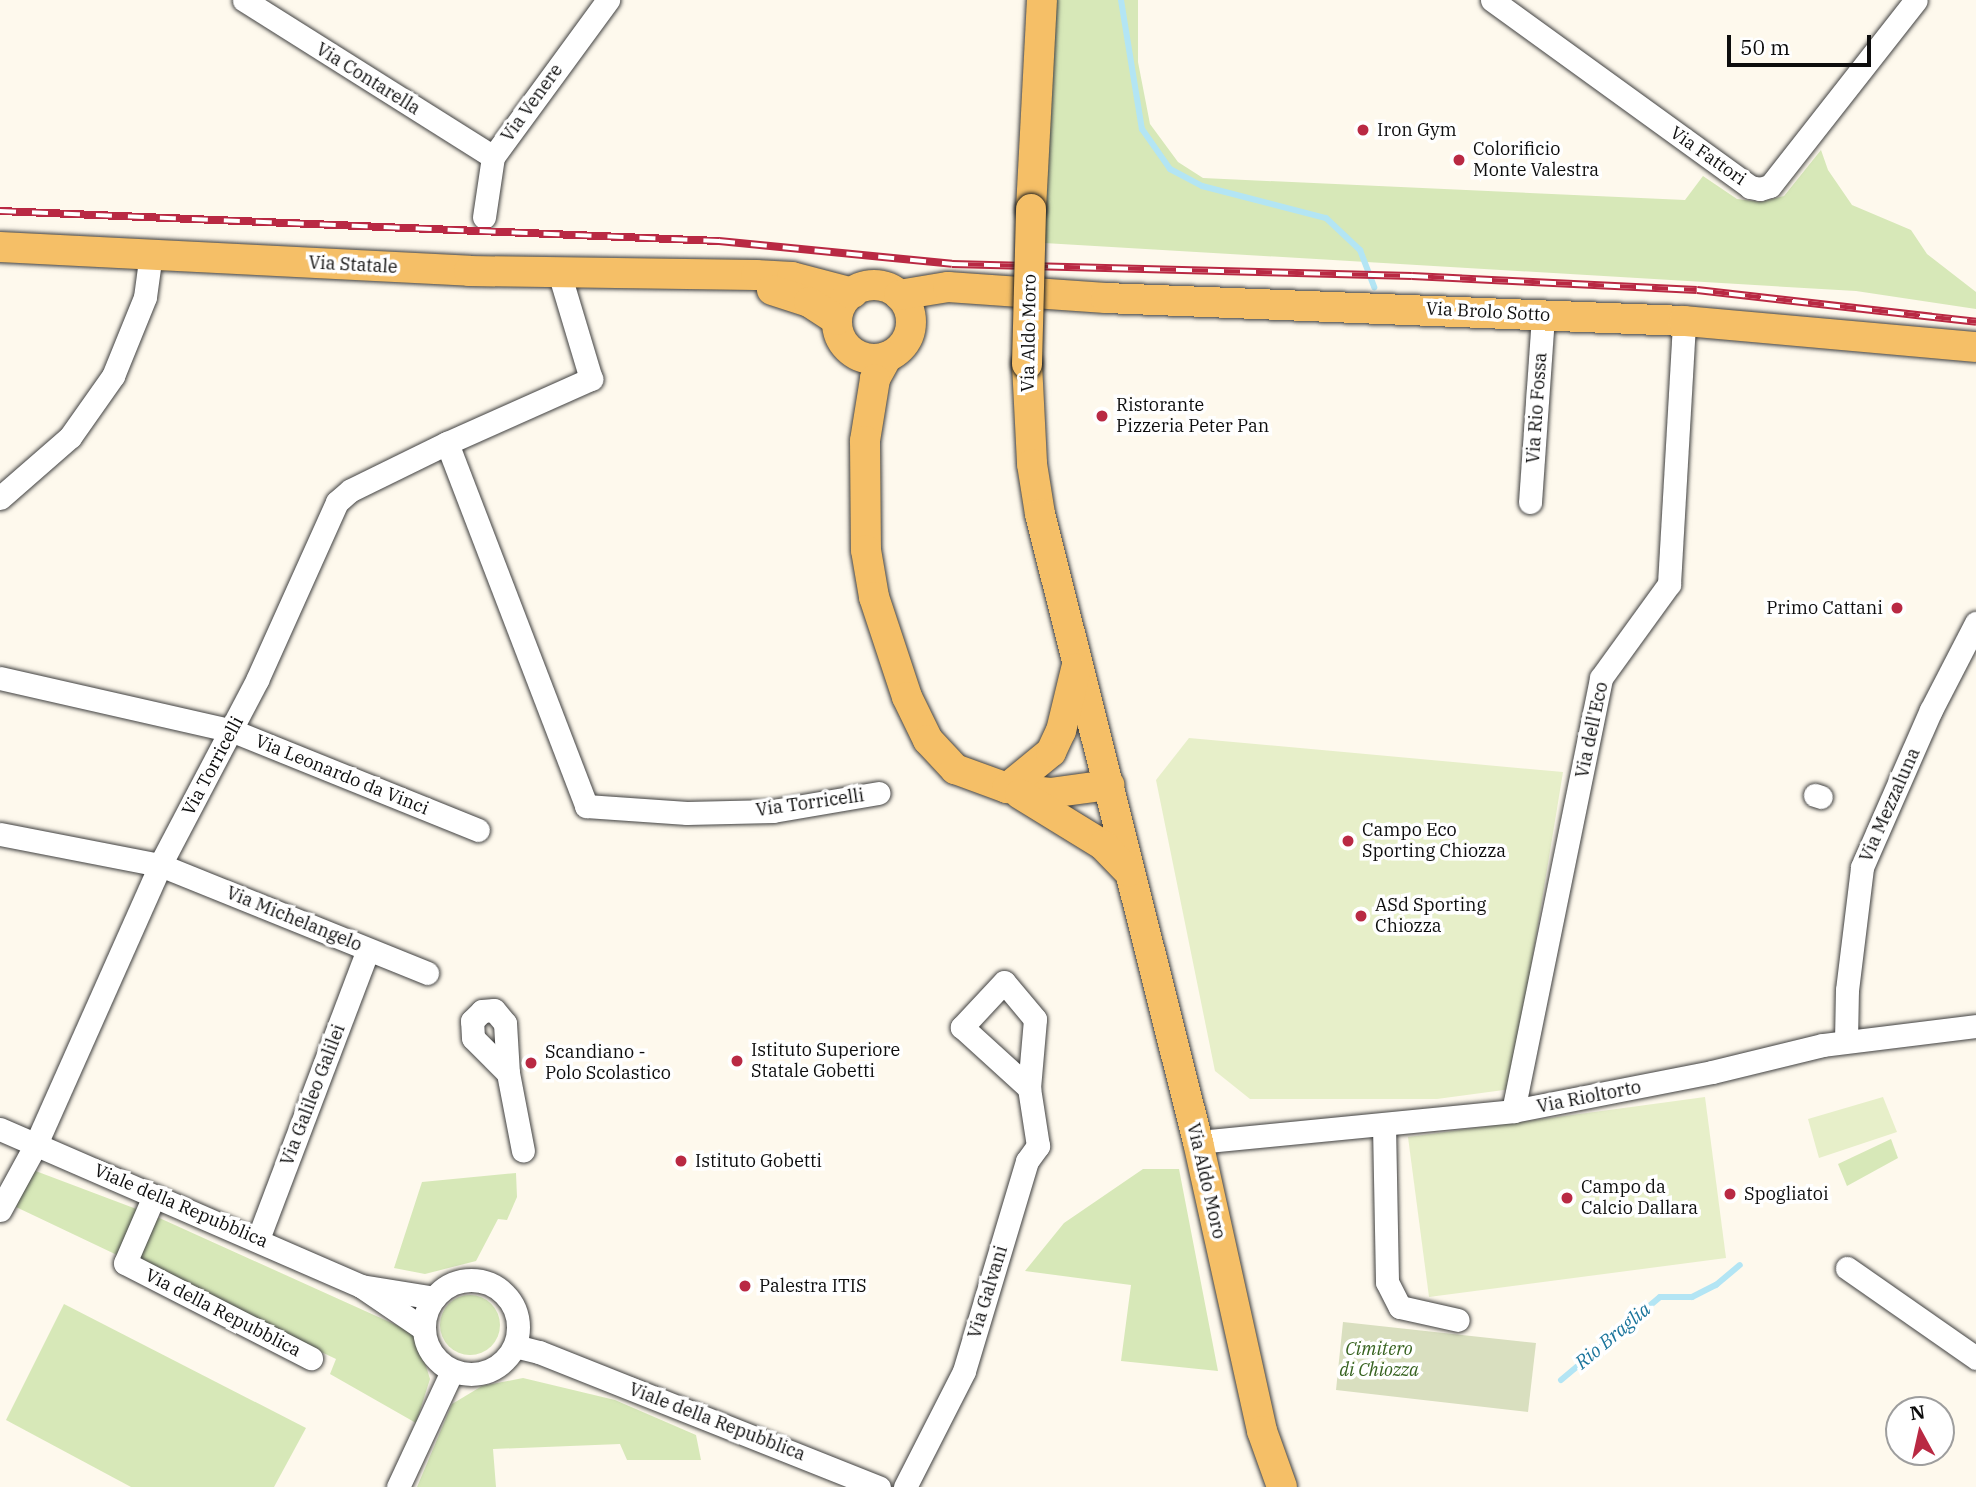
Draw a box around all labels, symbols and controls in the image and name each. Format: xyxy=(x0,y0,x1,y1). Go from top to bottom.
scale bar xyxy=(1731,21,1874,65)
text: 50 m xyxy=(1740,33,1790,61)
street label: Via Contarella xyxy=(312,38,424,120)
street label: Via Venere xyxy=(497,60,567,146)
place label: Iron Gym xyxy=(1377,119,1457,141)
marker: Iron Gym xyxy=(1355,122,1371,138)
street label: Via Fattori xyxy=(1666,122,1750,190)
place label: Colorificio Monte Valestra xyxy=(1473,139,1599,182)
marker: Colorificio Monte Valestra xyxy=(1451,152,1467,168)
street label: Via Statale xyxy=(308,252,398,278)
street label: Via Aldo Moro xyxy=(1017,274,1041,392)
street label: Via Brolo Sotto xyxy=(1425,298,1551,326)
street label: Via Rio Fossa xyxy=(1522,352,1552,464)
place label: Ristorante Pizzeria Peter Pan xyxy=(1116,395,1269,438)
marker: Ristorante Pizzeria Peter Pan xyxy=(1094,408,1110,424)
place label: Primo Cattani xyxy=(1766,597,1883,619)
marker: Primo Cattani xyxy=(1889,600,1905,616)
street label: Via dell'Eco xyxy=(1571,680,1613,780)
street label: Via Torricelli xyxy=(178,713,248,819)
street label: Via Leonardo da Vinci xyxy=(252,730,432,820)
street label: Via Mezzaluna xyxy=(1855,745,1925,865)
street label: Via Torricelli xyxy=(754,785,866,821)
place label: Campo Eco Sporting Chiozza xyxy=(1362,820,1506,862)
marker: Campo Eco Sporting Chiozza xyxy=(1340,833,1356,849)
street label: Via Michelangelo xyxy=(223,882,365,956)
place label: ASd Sporting Chiozza xyxy=(1375,895,1486,937)
marker: ASd Sporting Chiozza xyxy=(1353,908,1369,924)
street label: Via Galileo Galilei xyxy=(276,1021,350,1169)
place label: Istituto Superiore Statale Gobetti xyxy=(751,1040,900,1082)
place label: Scandiano - Polo Scolastico xyxy=(545,1042,671,1084)
marker: Istituto Superiore Statale Gobetti xyxy=(729,1053,745,1069)
marker: Scandiano - Polo Scolastico xyxy=(523,1055,539,1071)
street label: Via Rioltorto xyxy=(1535,1076,1643,1118)
street label: Via Aldo Moro xyxy=(1182,1121,1230,1241)
place label: Istituto Gobetti xyxy=(695,1150,822,1172)
marker: Istituto Gobetti xyxy=(673,1153,689,1169)
street label: Viale della Repubblica xyxy=(91,1160,271,1252)
place label: Campo da Calcio Dallara xyxy=(1581,1177,1698,1220)
place label: Spogliatoi xyxy=(1744,1183,1829,1205)
marker: Spogliatoi xyxy=(1722,1186,1738,1202)
marker: Campo da Calcio Dallara xyxy=(1559,1190,1575,1206)
street label: Via Galvani xyxy=(964,1243,1012,1341)
street label: Via della Repubblica xyxy=(141,1264,305,1362)
place label: Palestra ITIS xyxy=(759,1275,867,1297)
marker: Palestra ITIS xyxy=(737,1278,753,1294)
water label: Rio Braglia xyxy=(1571,1298,1655,1374)
park label: Cimitero di Chiozza xyxy=(1339,1339,1419,1382)
street label: Viale della Repubblica xyxy=(626,1378,808,1466)
north arrow xyxy=(1885,1396,1955,1466)
text: N xyxy=(1908,1399,1926,1425)

